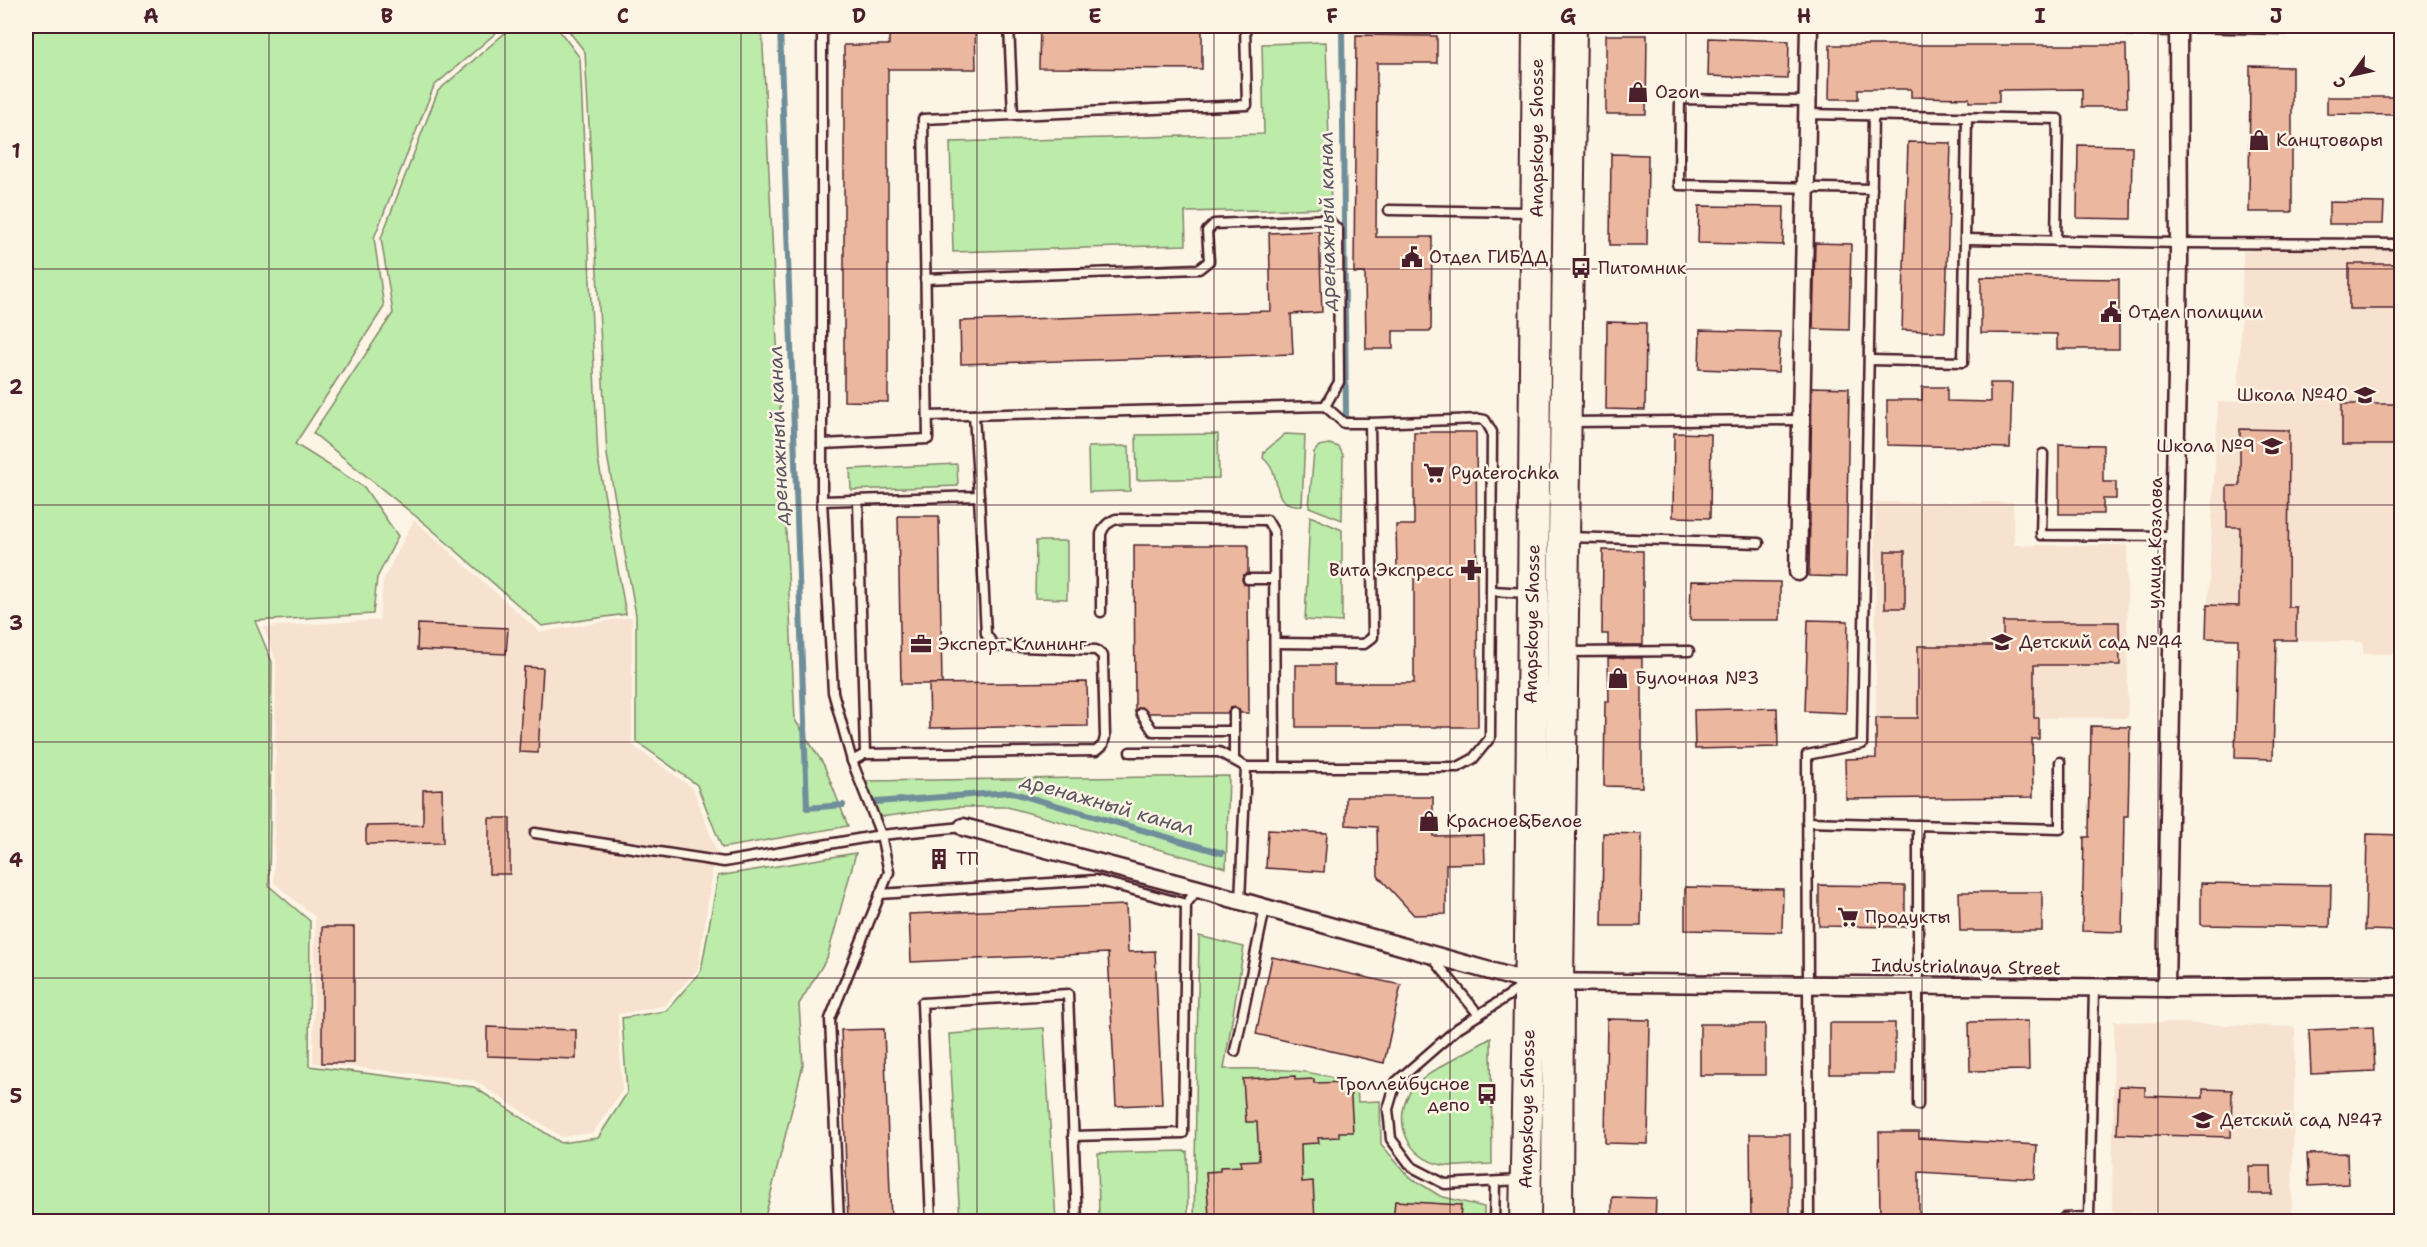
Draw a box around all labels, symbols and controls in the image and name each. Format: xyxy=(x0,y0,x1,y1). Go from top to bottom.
text: A xyxy=(143,3,159,29)
text: B xyxy=(381,3,393,29)
text: C xyxy=(617,3,629,29)
text: D xyxy=(852,3,866,29)
text: E xyxy=(1088,3,1102,29)
text: F xyxy=(1326,3,1338,29)
text: G xyxy=(1560,3,1576,29)
text: H xyxy=(1797,3,1811,29)
text: I xyxy=(2034,3,2046,29)
text: J xyxy=(2270,3,2283,29)
north arrow xyxy=(2322,45,2382,105)
street label: Anapskoye Shosse xyxy=(1525,58,1549,218)
text: С xyxy=(2328,73,2351,93)
shop icon: Ozon xyxy=(1626,80,1650,104)
place label: Ozon xyxy=(1655,80,1700,104)
shop icon: Канцтовары xyxy=(2247,128,2271,152)
place label: Канцтовары xyxy=(2276,128,2383,152)
water label: дренажный канал xyxy=(1312,131,1342,312)
text: 1 xyxy=(11,138,21,164)
public building icon: Отдел ГИБДД xyxy=(1400,245,1424,269)
place label: Отдел ГИБДД xyxy=(1429,245,1548,269)
bus stop icon: Питомник xyxy=(1569,256,1593,280)
place label: Питомник xyxy=(1598,256,1687,280)
public building icon: Отдел полиции xyxy=(2099,300,2123,324)
place label: Отдел полиции xyxy=(2128,300,2264,324)
water label: дренажный канал xyxy=(762,345,794,526)
text: 2 xyxy=(9,374,23,400)
place label: Школа №40 xyxy=(2237,383,2348,407)
school or university icon: Школа №40 xyxy=(2353,383,2377,407)
place label: Школа №9 xyxy=(2156,434,2255,458)
school or university icon: Школа №9 xyxy=(2260,434,2284,458)
supermarket icon: Pyaterochka xyxy=(1422,461,1446,485)
place label: Pyaterochka xyxy=(1451,461,1559,485)
street label: улица Козлова xyxy=(2142,477,2168,609)
street label: Anapskoye Shosse xyxy=(1519,544,1545,704)
place label: Вита Экспресс xyxy=(1329,558,1454,582)
pharmacy icon: Вита Экспресс xyxy=(1459,558,1483,582)
text: 3 xyxy=(9,610,23,636)
school or university icon: Детский сад №44 xyxy=(1990,630,2014,654)
place label: Детский сад №44 xyxy=(2019,630,2183,654)
office icon: Эксперт Клининг xyxy=(909,632,933,656)
place label: Эксперт Клининг xyxy=(938,632,1087,656)
shop icon: Булочная №3 xyxy=(1606,666,1630,690)
place label: Булочная №3 xyxy=(1635,666,1759,690)
water label: дренажный канал xyxy=(1017,767,1198,841)
shop icon: Красное&Белое xyxy=(1417,809,1441,833)
place label: Красное&Белое xyxy=(1446,809,1583,833)
text: 4 xyxy=(9,847,23,873)
building icon: ТП xyxy=(927,847,951,871)
place label: ТП xyxy=(956,847,979,871)
supermarket icon: Продукты xyxy=(1836,905,1860,929)
place label: Продукты xyxy=(1865,905,1951,929)
street label: Industrialnaya Street xyxy=(1871,953,2061,981)
street label: Anapskoye Shosse xyxy=(1514,1029,1540,1189)
place label: Троллейбусное депо xyxy=(1337,1072,1470,1117)
bus stop icon: Троллейбусное депо xyxy=(1475,1082,1499,1106)
text: 5 xyxy=(10,1083,22,1109)
school or university icon: Детский сад №47 xyxy=(2191,1108,2215,1132)
place label: Детский сад №47 xyxy=(2220,1108,2383,1132)

